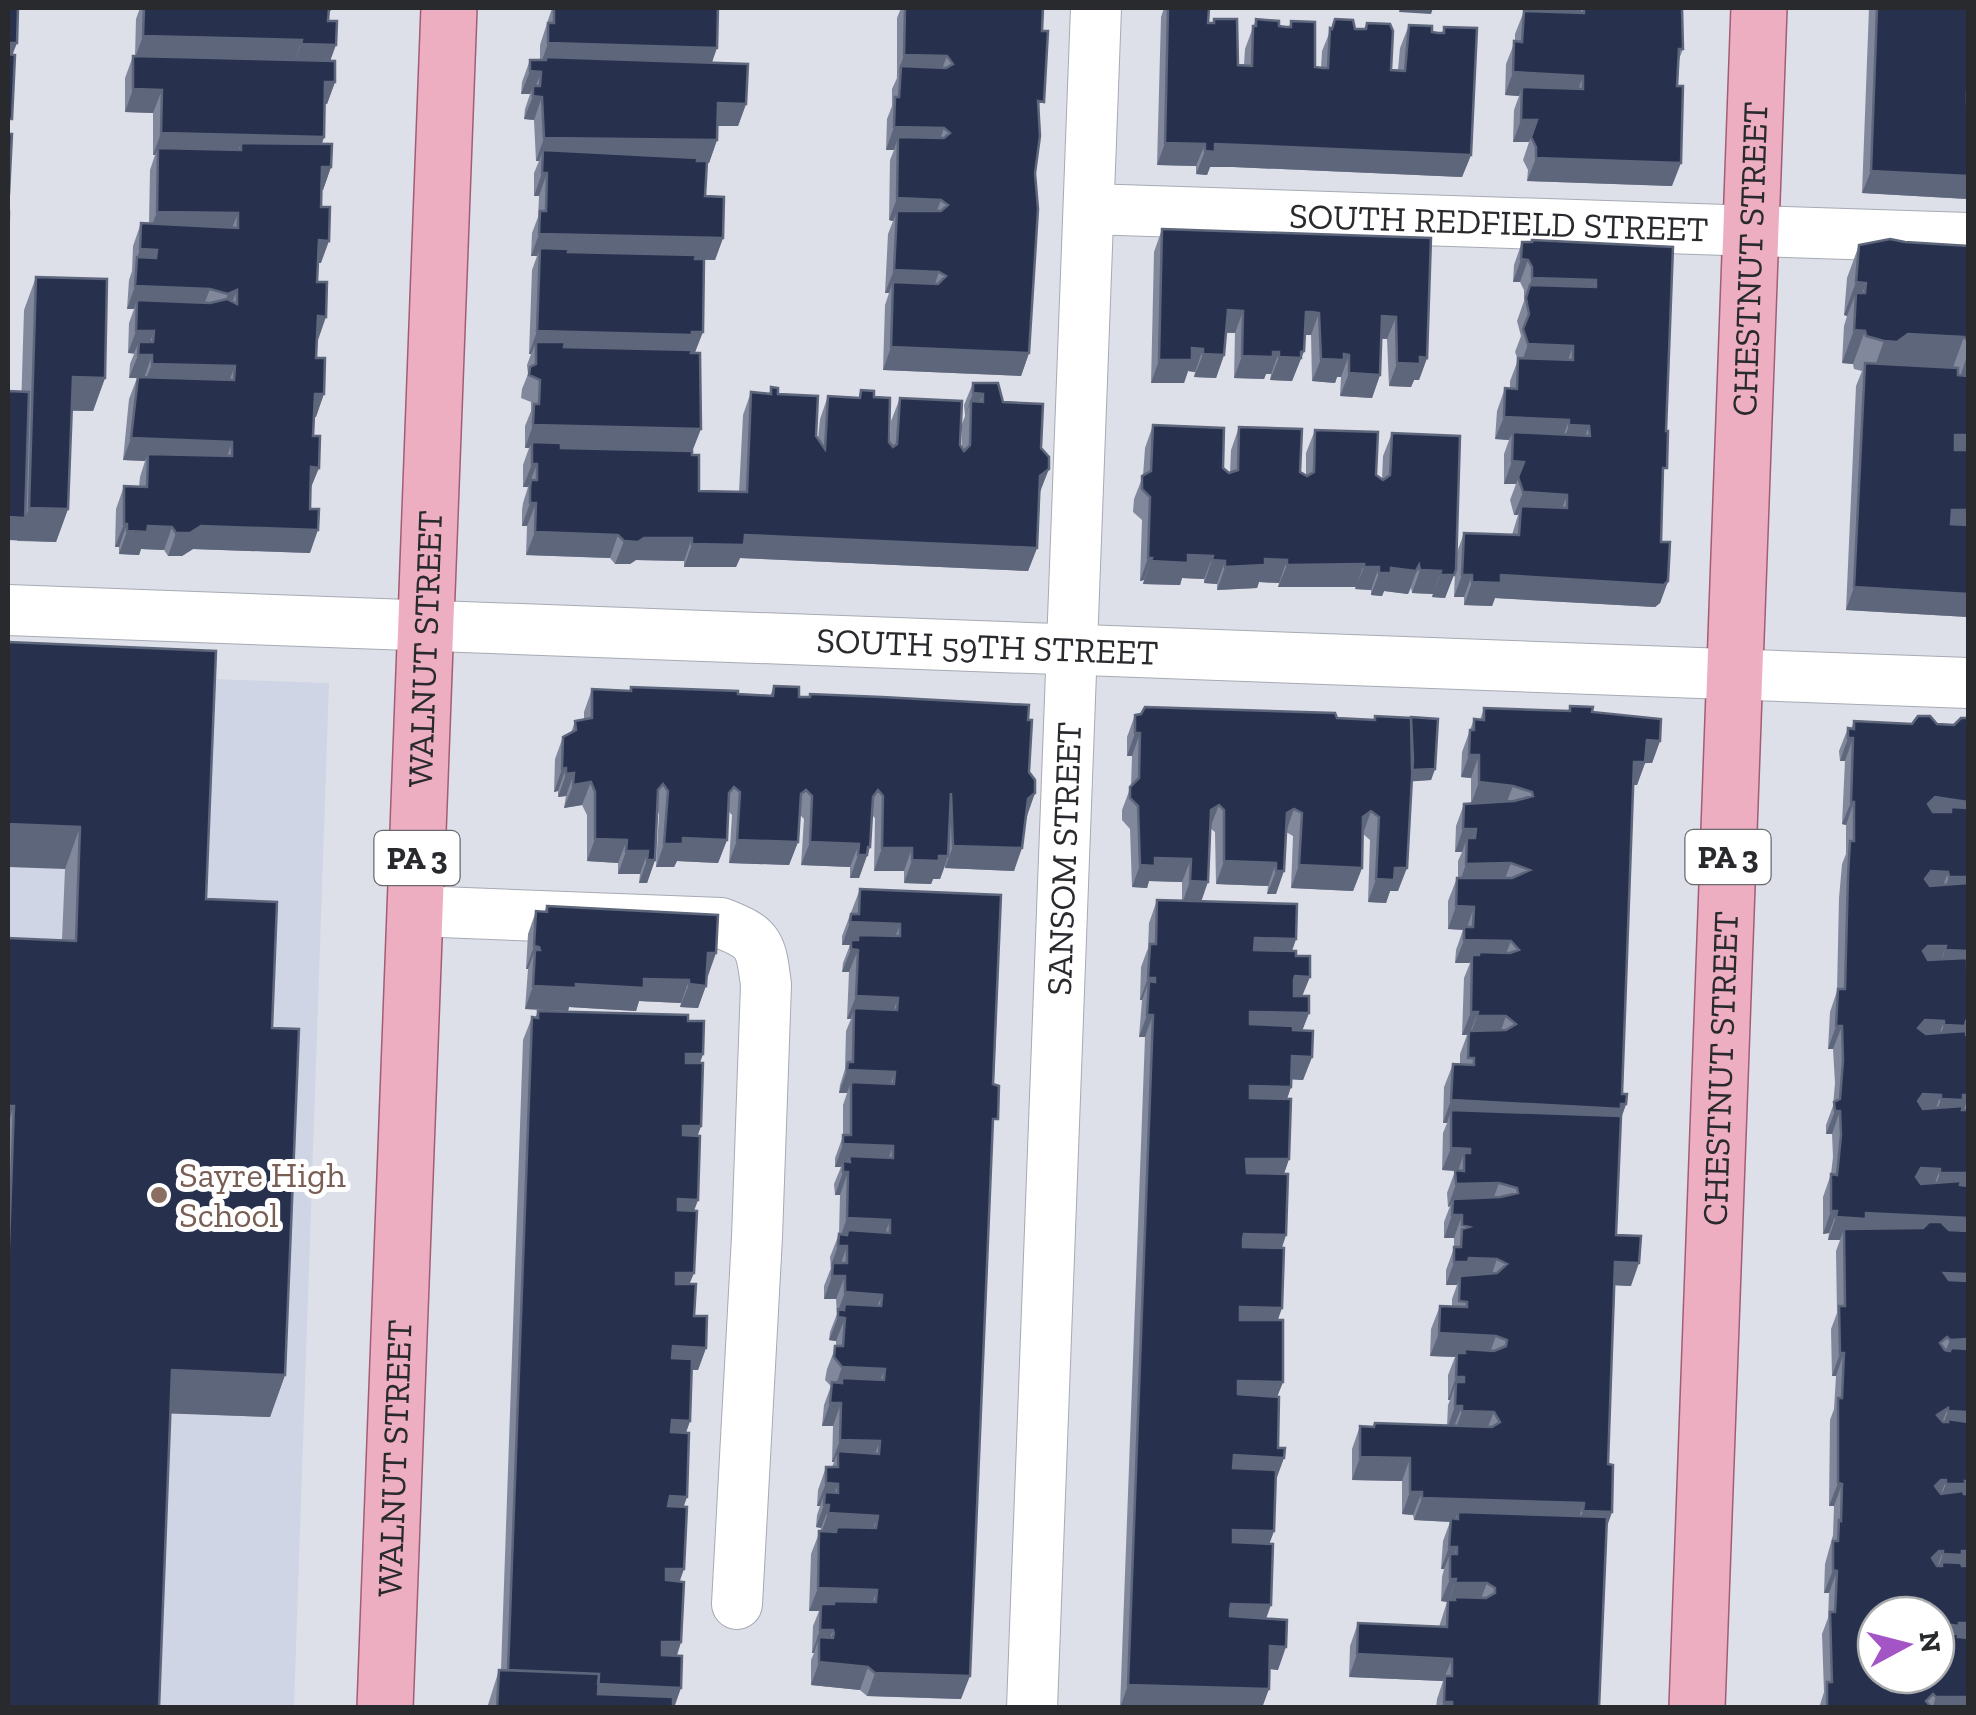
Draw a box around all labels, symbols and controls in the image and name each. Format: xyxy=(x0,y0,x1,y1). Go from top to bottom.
street label: CHESTNUT STREET xyxy=(1723,101,1777,417)
street label: SOUTH REDFIELD STREET xyxy=(1288,195,1709,250)
street label: WALNUT STREET xyxy=(399,509,451,788)
street label: SOUTH 59TH STREET xyxy=(816,619,1159,674)
street label: SANSOM STREET xyxy=(1038,721,1090,996)
road number: PA 3 xyxy=(1686,830,1770,884)
road number: PA 3 xyxy=(374,831,460,885)
street label: CHESTNUT STREET xyxy=(1694,910,1747,1227)
place label: Sayre High School xyxy=(179,1154,346,1236)
marker: Sayre High School xyxy=(148,1184,170,1206)
street label: WALNUT STREET xyxy=(368,1319,421,1597)
north arrow xyxy=(1856,1595,1956,1695)
text: N xyxy=(1913,1629,1948,1655)

